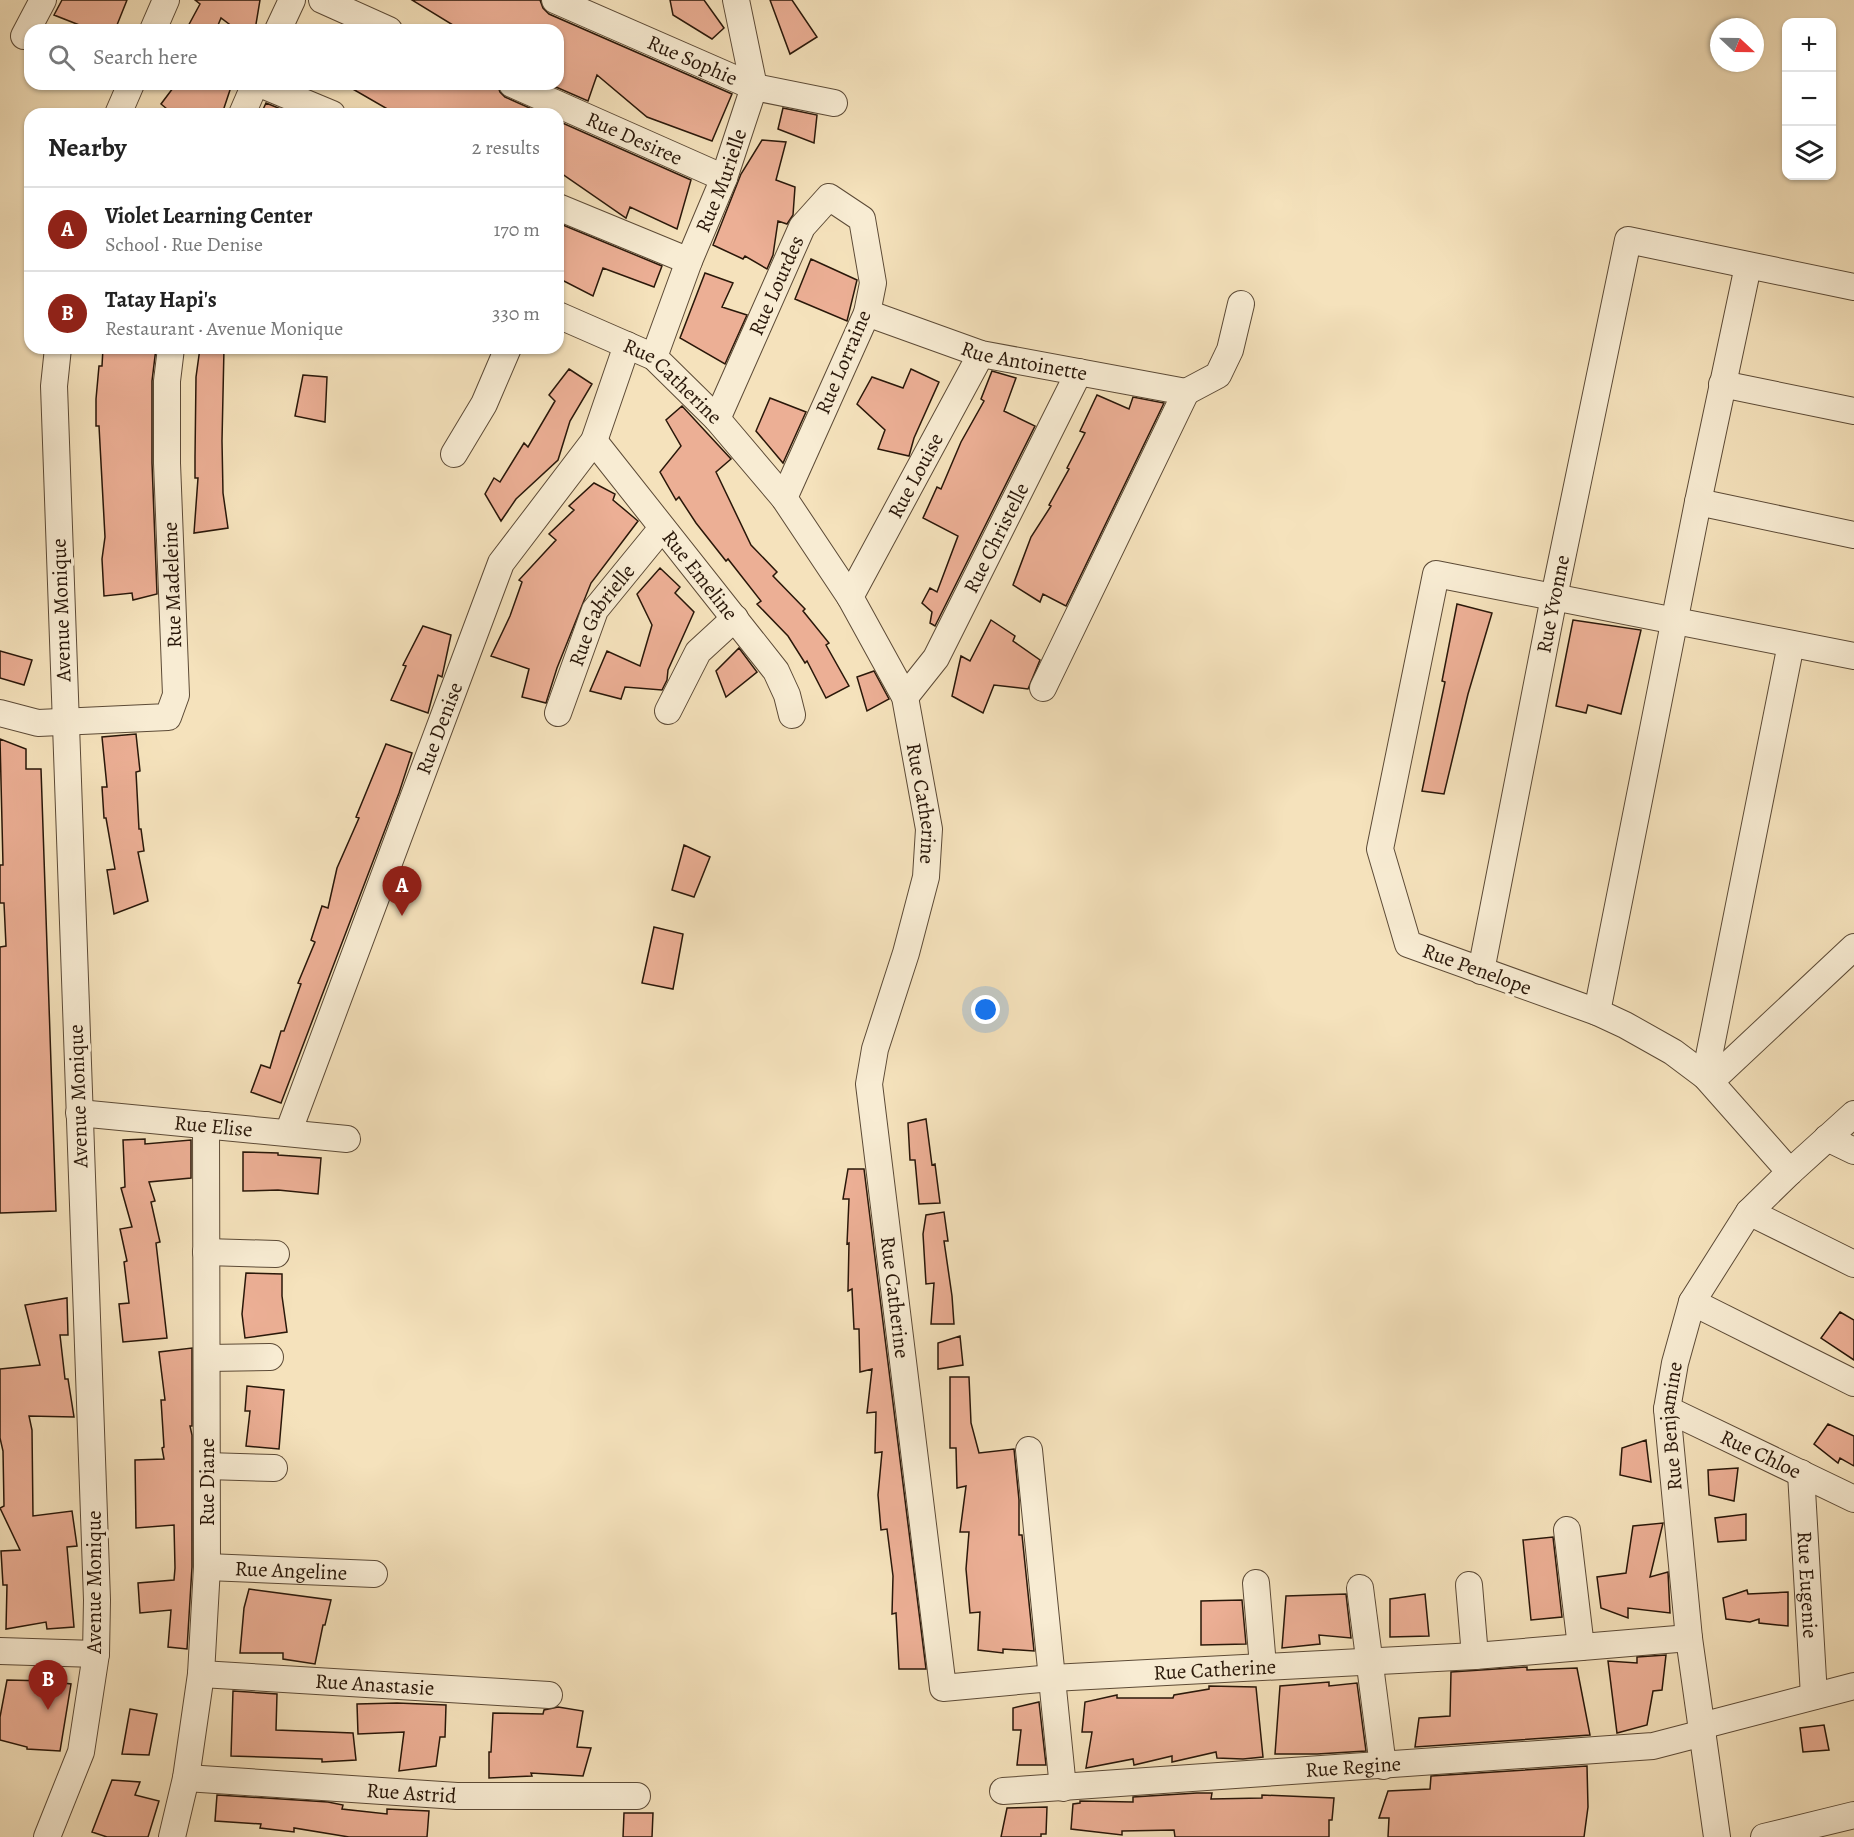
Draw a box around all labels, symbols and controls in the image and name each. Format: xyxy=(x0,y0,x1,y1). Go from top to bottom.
north arrow xyxy=(1710,18,1764,72)
map controls xyxy=(1782,18,1836,180)
button: + xyxy=(1782,18,1836,72)
search box xyxy=(24,24,564,90)
street label: Rue Sophie xyxy=(643,28,742,92)
icon: search xyxy=(45,41,78,74)
text: Search here xyxy=(93,42,198,72)
button: − xyxy=(1782,72,1836,126)
street label: Rue Desiree xyxy=(582,105,687,172)
street label: Rue Murielle xyxy=(689,125,753,237)
button: layers xyxy=(1782,126,1836,180)
text: Nearby xyxy=(48,130,127,165)
text: 2 results xyxy=(472,134,540,161)
text: Violet Learning Center xyxy=(105,201,312,231)
text: A xyxy=(61,216,74,243)
text: 170 m xyxy=(494,216,540,243)
text: School · Rue Denise xyxy=(105,231,263,258)
street label: Rue Lourdes xyxy=(742,231,810,340)
text: Tatay Hapi's xyxy=(105,285,217,315)
text: B xyxy=(61,300,74,327)
text: 330 m xyxy=(492,300,540,327)
street label: Rue Lorraine xyxy=(808,306,878,418)
text: Restaurant · Avenue Monique xyxy=(105,315,343,342)
street label: Rue Catherine xyxy=(619,331,728,430)
street label: Rue Antoinette xyxy=(957,334,1090,387)
street label: Rue Louise xyxy=(881,428,950,523)
street label: Rue Christelle xyxy=(957,478,1035,598)
street label: Rue Madeleine xyxy=(156,521,188,649)
street label: Rue Emeline xyxy=(656,524,745,626)
street label: Avenue Monique xyxy=(45,538,78,683)
street label: Rue Yvonne xyxy=(1529,552,1576,656)
street label: Rue Gabrielle xyxy=(562,558,641,670)
street label: Rue Denise xyxy=(409,678,469,779)
street label: Rue Catherine xyxy=(900,741,943,865)
pin: A xyxy=(382,866,422,916)
street label: Rue Penelope xyxy=(1419,936,1535,1002)
your location xyxy=(971,995,1000,1024)
street label: Avenue Monique xyxy=(62,1024,95,1169)
street label: Rue Elise xyxy=(173,1108,254,1144)
street label: Rue Catherine xyxy=(874,1235,916,1360)
street label: Rue Benjamine xyxy=(1653,1359,1689,1492)
street label: Rue Chloe xyxy=(1716,1423,1806,1485)
street label: Rue Diane xyxy=(193,1438,221,1526)
street label: Avenue Monique xyxy=(80,1510,108,1655)
street label: Rue Eugenie xyxy=(1790,1530,1825,1639)
street label: Rue Angeline xyxy=(234,1554,348,1587)
street label: Rue Catherine xyxy=(1153,1652,1277,1687)
pin: B xyxy=(28,1660,68,1710)
street label: Rue Anastasie xyxy=(314,1667,435,1702)
street label: Rue Regine xyxy=(1304,1749,1402,1784)
street label: Rue Astrid xyxy=(366,1776,458,1810)

